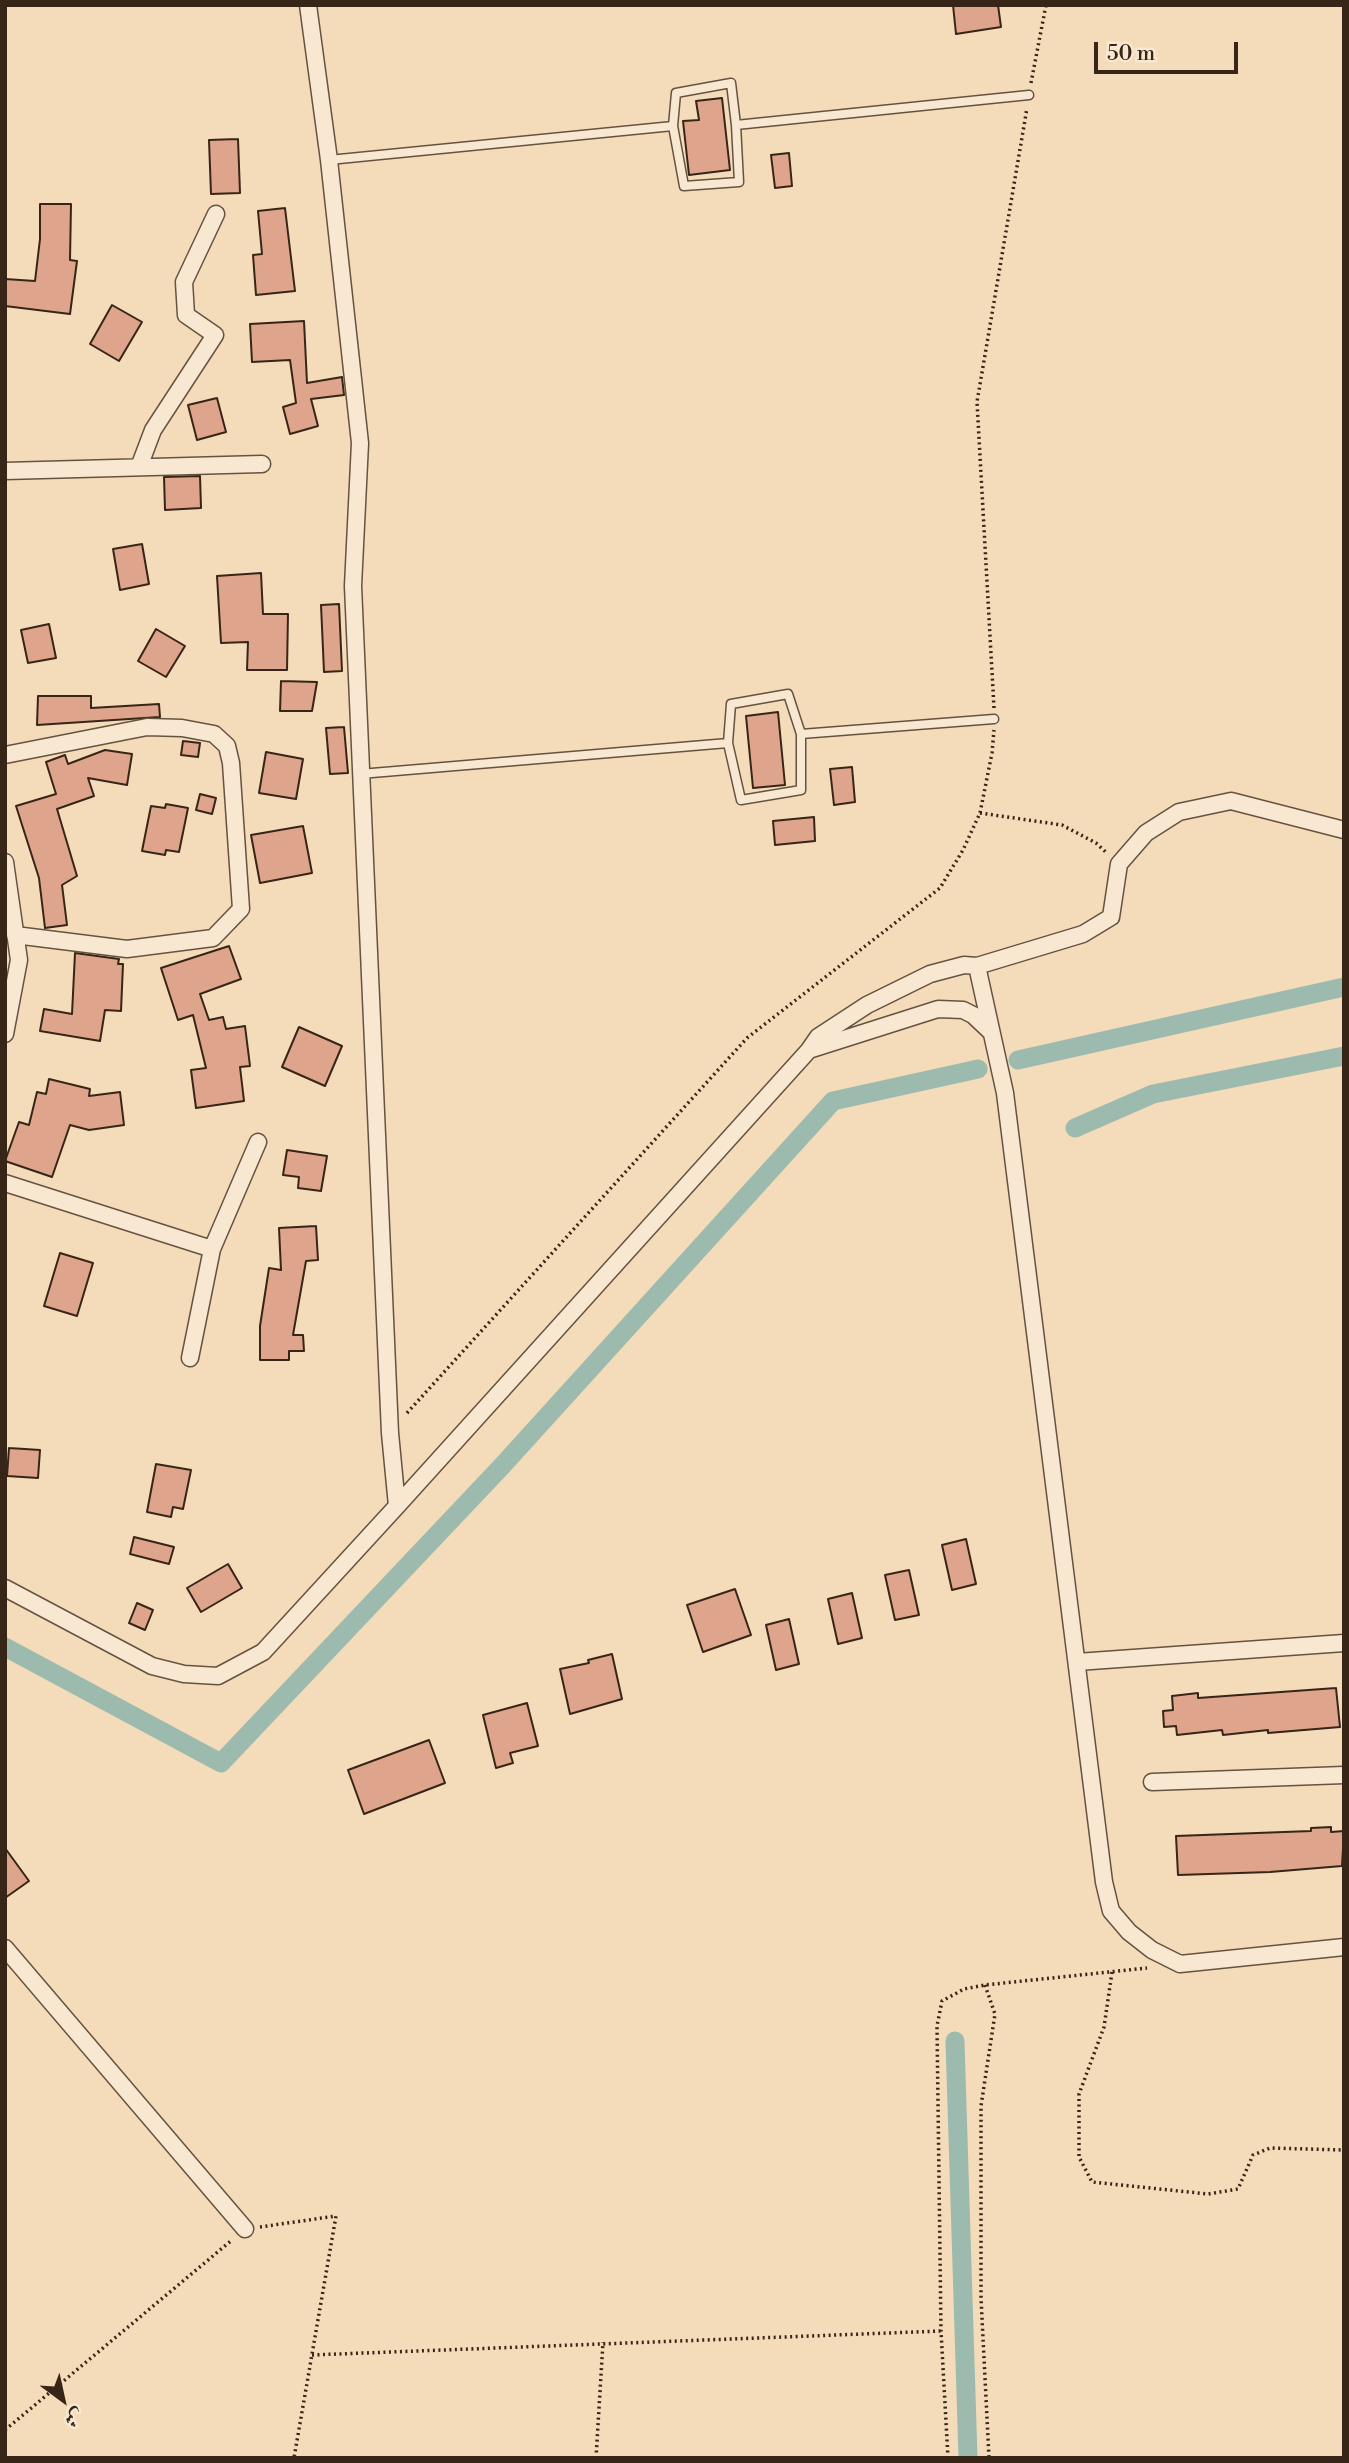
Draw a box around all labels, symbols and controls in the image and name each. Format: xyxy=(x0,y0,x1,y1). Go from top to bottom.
scale bar xyxy=(1097,28,1240,72)
text: 50 m xyxy=(1107,41,1155,67)
north arrow xyxy=(28,2365,98,2435)
text: ش xyxy=(60,2402,89,2433)

